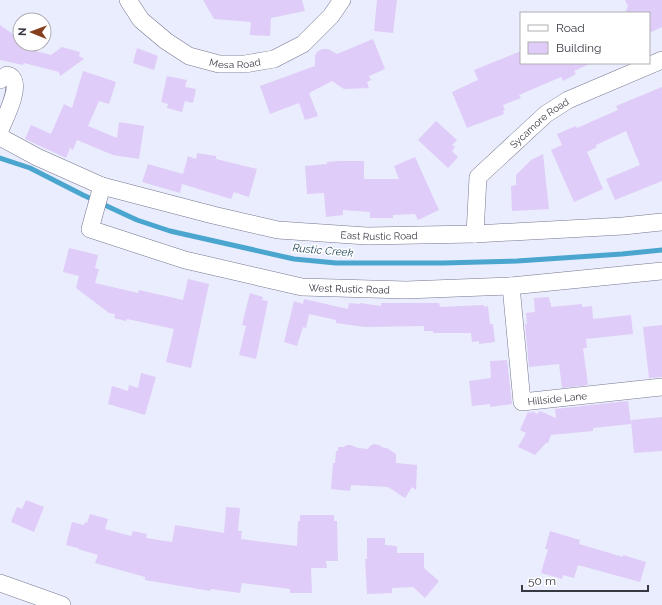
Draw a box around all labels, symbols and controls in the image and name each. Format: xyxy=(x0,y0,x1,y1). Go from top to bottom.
north arrow xyxy=(12,12,52,52)
legend xyxy=(520,12,650,64)
text: Road xyxy=(556,21,585,35)
text: N xyxy=(16,28,29,36)
text: Building xyxy=(556,41,602,55)
street label: Mesa Road xyxy=(208,56,261,70)
street label: Sycamore Road xyxy=(508,96,571,151)
street label: East Rustic Road xyxy=(340,229,418,242)
water label: Rustic Creek xyxy=(292,241,354,260)
street label: West Rustic Road xyxy=(309,282,390,296)
street label: Hillside Lane xyxy=(527,390,588,407)
scale bar xyxy=(522,567,648,593)
text: 50 m xyxy=(528,574,556,588)

